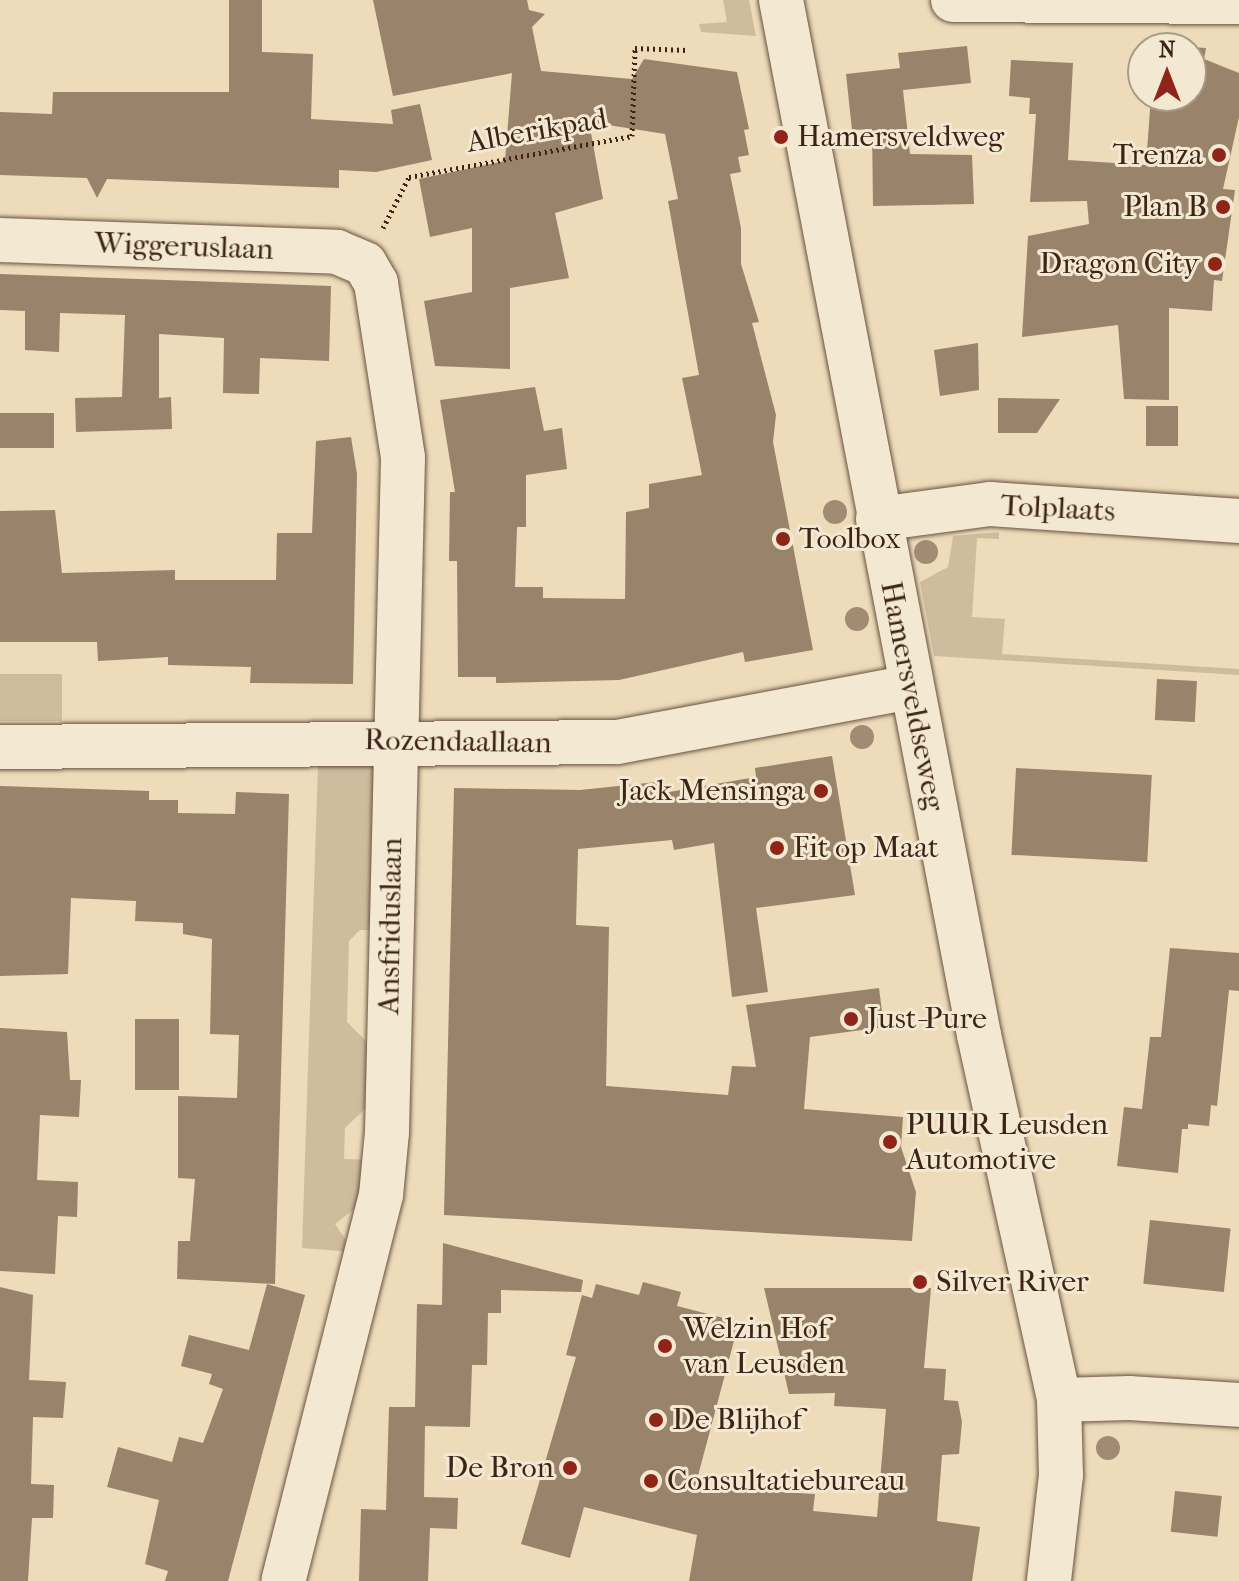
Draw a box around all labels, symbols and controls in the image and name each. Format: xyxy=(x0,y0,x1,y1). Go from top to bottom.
north arrow xyxy=(1127,32,1207,112)
text: N xyxy=(1159,37,1175,63)
street label: Alberikpad xyxy=(464,101,610,161)
place label: Hamersveldweg xyxy=(797,119,1004,155)
marker: Hamersveldweg xyxy=(772,128,790,146)
place label: Trenza xyxy=(1113,137,1203,173)
marker: Trenza xyxy=(1210,146,1228,164)
place label: Plan B xyxy=(1123,189,1207,225)
marker: Plan B xyxy=(1214,198,1232,216)
street label: Wiggeruslaan xyxy=(94,226,274,268)
place label: Dragon City xyxy=(1039,246,1199,282)
marker: Dragon City xyxy=(1206,255,1224,273)
street label: Tolplaats xyxy=(1000,488,1116,530)
place label: Toolbox xyxy=(799,521,901,557)
marker: Toolbox xyxy=(774,530,792,548)
street label: Hamersveldseweg xyxy=(872,578,952,814)
street label: Rozendaallaan xyxy=(364,722,552,762)
place label: Jack Mensinga xyxy=(619,773,805,809)
marker: Jack Mensinga xyxy=(812,782,830,800)
place label: Fit op Maat xyxy=(793,830,939,866)
street label: Ansfriduslaan xyxy=(371,837,411,1015)
marker: Fit op Maat xyxy=(768,839,786,857)
place label: Just-Pure xyxy=(867,1001,987,1037)
marker: Just-Pure xyxy=(842,1010,860,1028)
place label: PUUR Leusden Automotive xyxy=(906,1107,1108,1178)
marker: PUUR Leusden Automotive xyxy=(881,1133,899,1151)
place label: Silver River xyxy=(936,1264,1089,1300)
marker: Silver River xyxy=(911,1273,929,1291)
place label: Welzin Hof van Leusden xyxy=(683,1311,845,1382)
marker: Welzin Hof van Leusden xyxy=(654,1335,676,1357)
place label: De Blijhof xyxy=(672,1402,802,1438)
marker: De Blijhof xyxy=(647,1411,665,1429)
place label: De Bron xyxy=(445,1450,554,1486)
marker: De Bron xyxy=(561,1459,579,1477)
place label: Consultatiebureau xyxy=(667,1463,905,1499)
marker: Consultatiebureau xyxy=(642,1472,660,1490)

